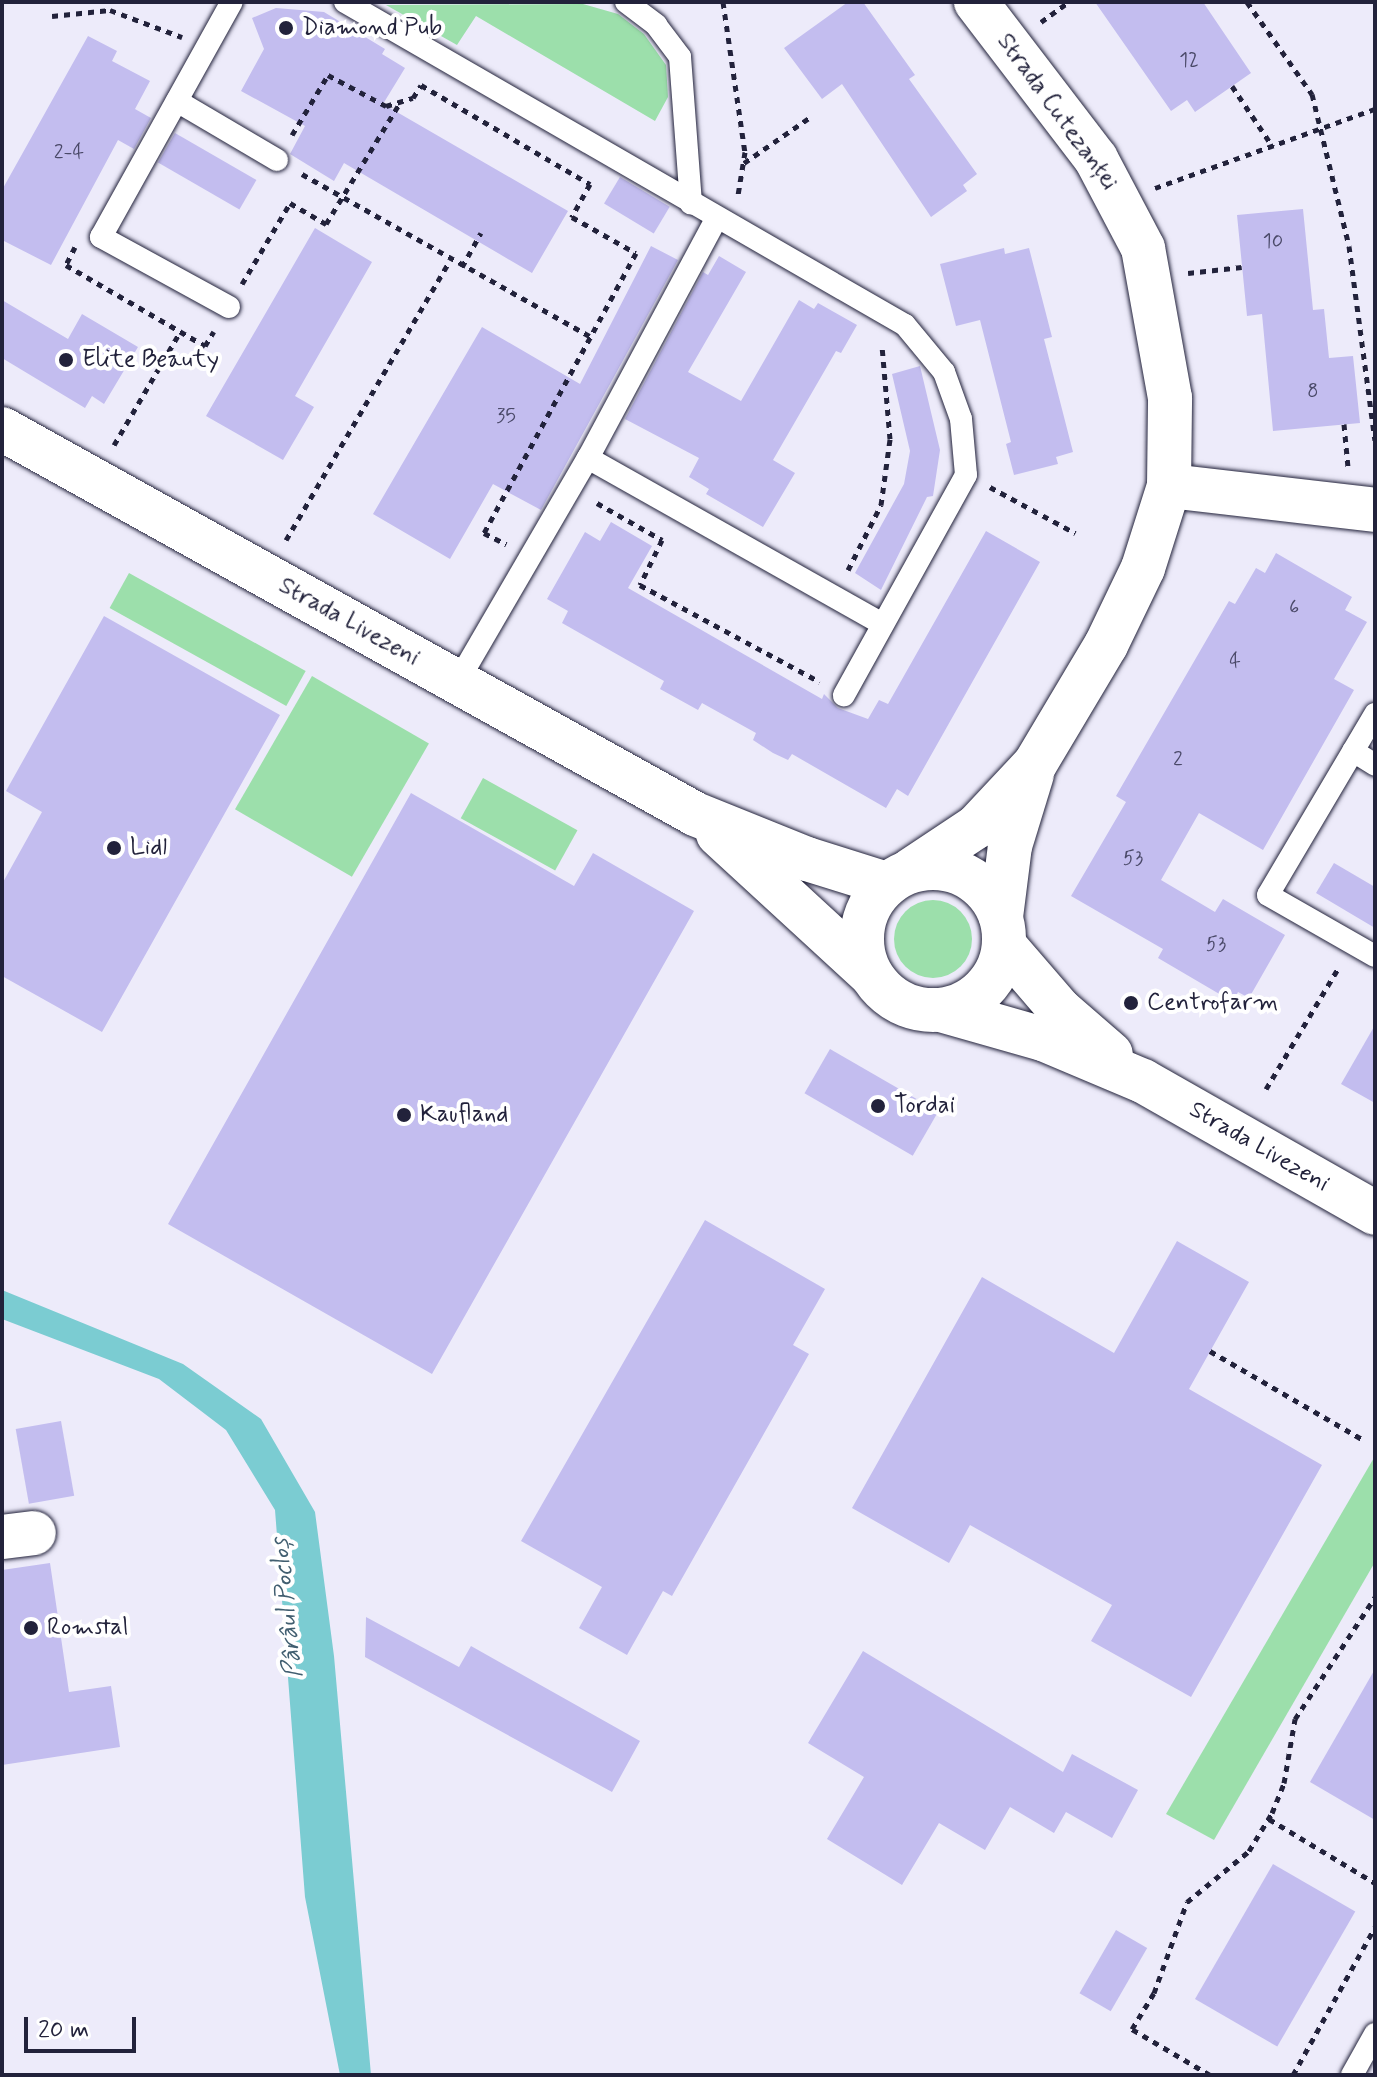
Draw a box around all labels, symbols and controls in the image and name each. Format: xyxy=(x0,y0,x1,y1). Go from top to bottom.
place label: Diamond Pub xyxy=(302,14,444,42)
marker: Diamond Pub xyxy=(277,19,295,37)
street label: Strada Cutezanței xyxy=(991,28,1123,196)
house number: 12 xyxy=(1179,48,1199,72)
house number: 2-4 xyxy=(54,140,84,164)
house number: 10 xyxy=(1263,229,1283,253)
place label: Elite Beauty xyxy=(82,346,220,374)
marker: Elite Beauty xyxy=(57,351,75,369)
house number: 8 xyxy=(1307,379,1319,403)
house number: 35 xyxy=(496,404,516,428)
street label: Strada Livezeni xyxy=(273,571,425,673)
house number: 6 xyxy=(1289,595,1299,619)
house number: 4 xyxy=(1229,649,1241,673)
house number: 2 xyxy=(1173,747,1183,771)
place label: Lidl xyxy=(130,834,167,862)
marker: Lidl xyxy=(105,839,123,857)
house number: 53 xyxy=(1123,846,1143,870)
house number: 53 xyxy=(1206,932,1226,956)
place label: Centrofarm xyxy=(1147,989,1278,1017)
marker: Centrofarm xyxy=(1122,994,1140,1012)
place label: Tordai xyxy=(894,1092,955,1120)
street label: Strada Livezeni xyxy=(1183,1095,1335,1199)
marker: Tordai xyxy=(869,1097,887,1115)
place label: Kaufland xyxy=(420,1101,508,1129)
marker: Kaufland xyxy=(395,1106,413,1124)
water label: Pârâul Pocloș xyxy=(265,1537,311,1679)
place label: Romstal xyxy=(47,1614,129,1642)
marker: Romstal xyxy=(22,1619,40,1637)
scale bar xyxy=(28,2001,140,2051)
text: 20 m xyxy=(38,2015,89,2046)

